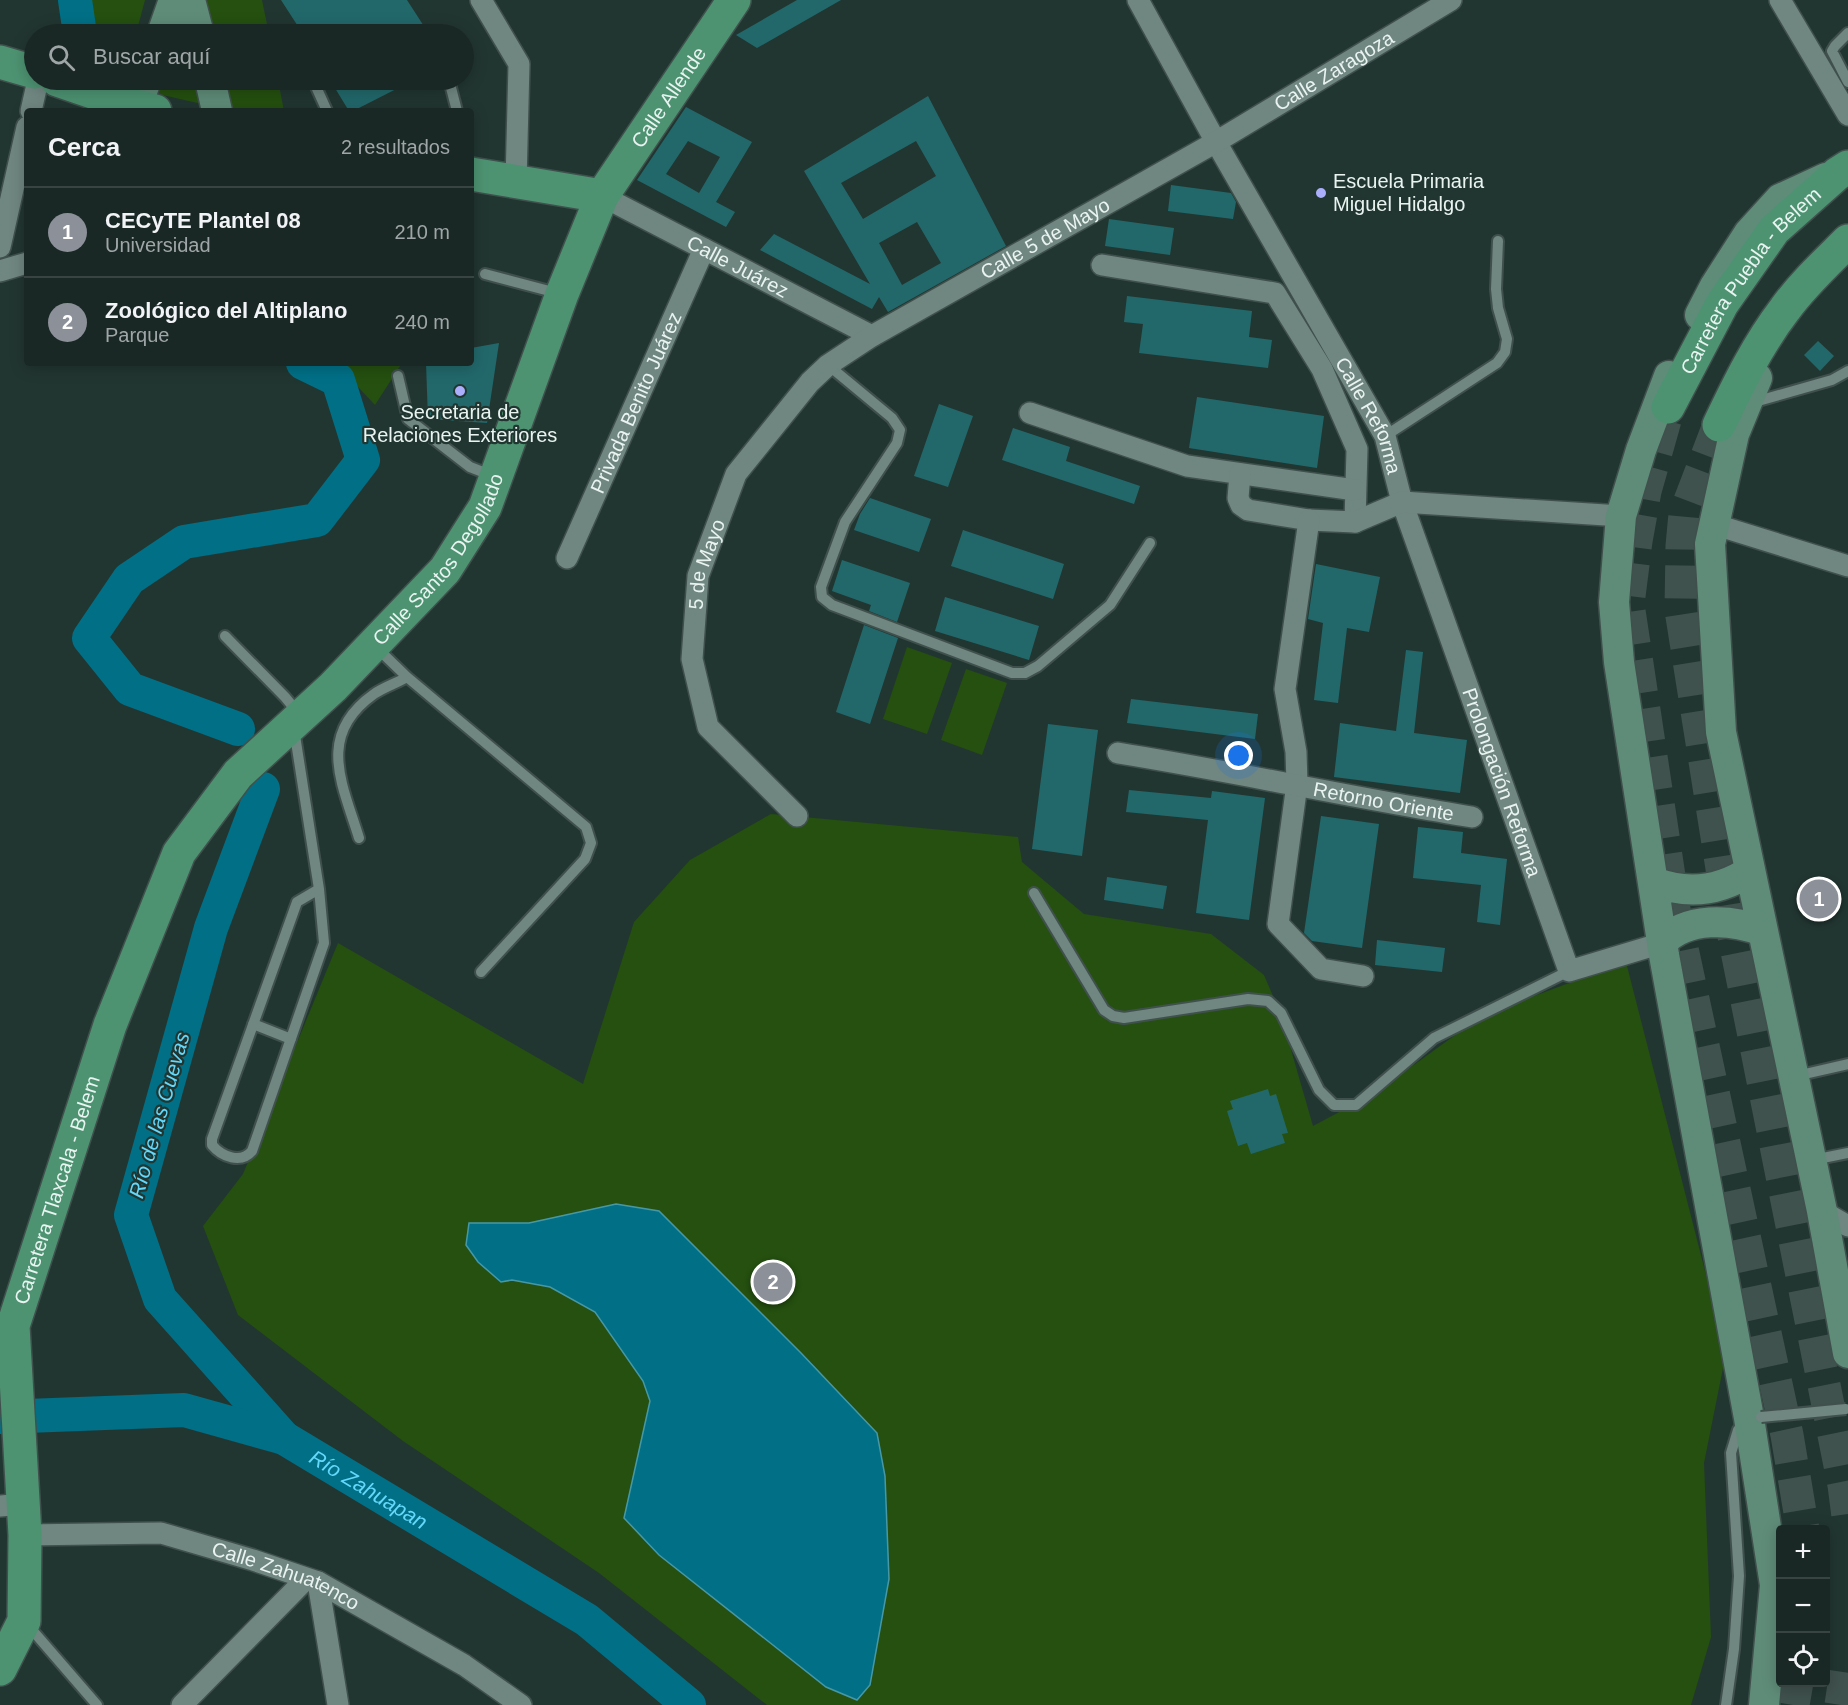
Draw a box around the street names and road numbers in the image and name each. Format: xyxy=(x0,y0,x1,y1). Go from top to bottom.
street label: Calle Zaragoza xyxy=(1270,26,1398,115)
street label: Calle Allende xyxy=(627,43,710,152)
street label: Carretera Puebla - Belem xyxy=(1676,183,1825,378)
street label: Calle 5 de Mayo xyxy=(977,193,1113,283)
street label: Calle Juárez xyxy=(683,231,792,302)
street label: Privada Benito Juárez xyxy=(586,309,686,497)
street label: Calle Reforma xyxy=(1331,353,1406,477)
street label: Calle Santos Degollado xyxy=(368,470,507,650)
street label: 5 de Mayo xyxy=(685,516,729,610)
street label: Prolongación Reforma xyxy=(1458,685,1546,881)
street label: Retorno Oriente xyxy=(1312,778,1455,825)
street label: Carretera Tlaxcala - Belem xyxy=(10,1073,104,1307)
street label: Calle Zahuatenco xyxy=(209,1538,363,1614)

